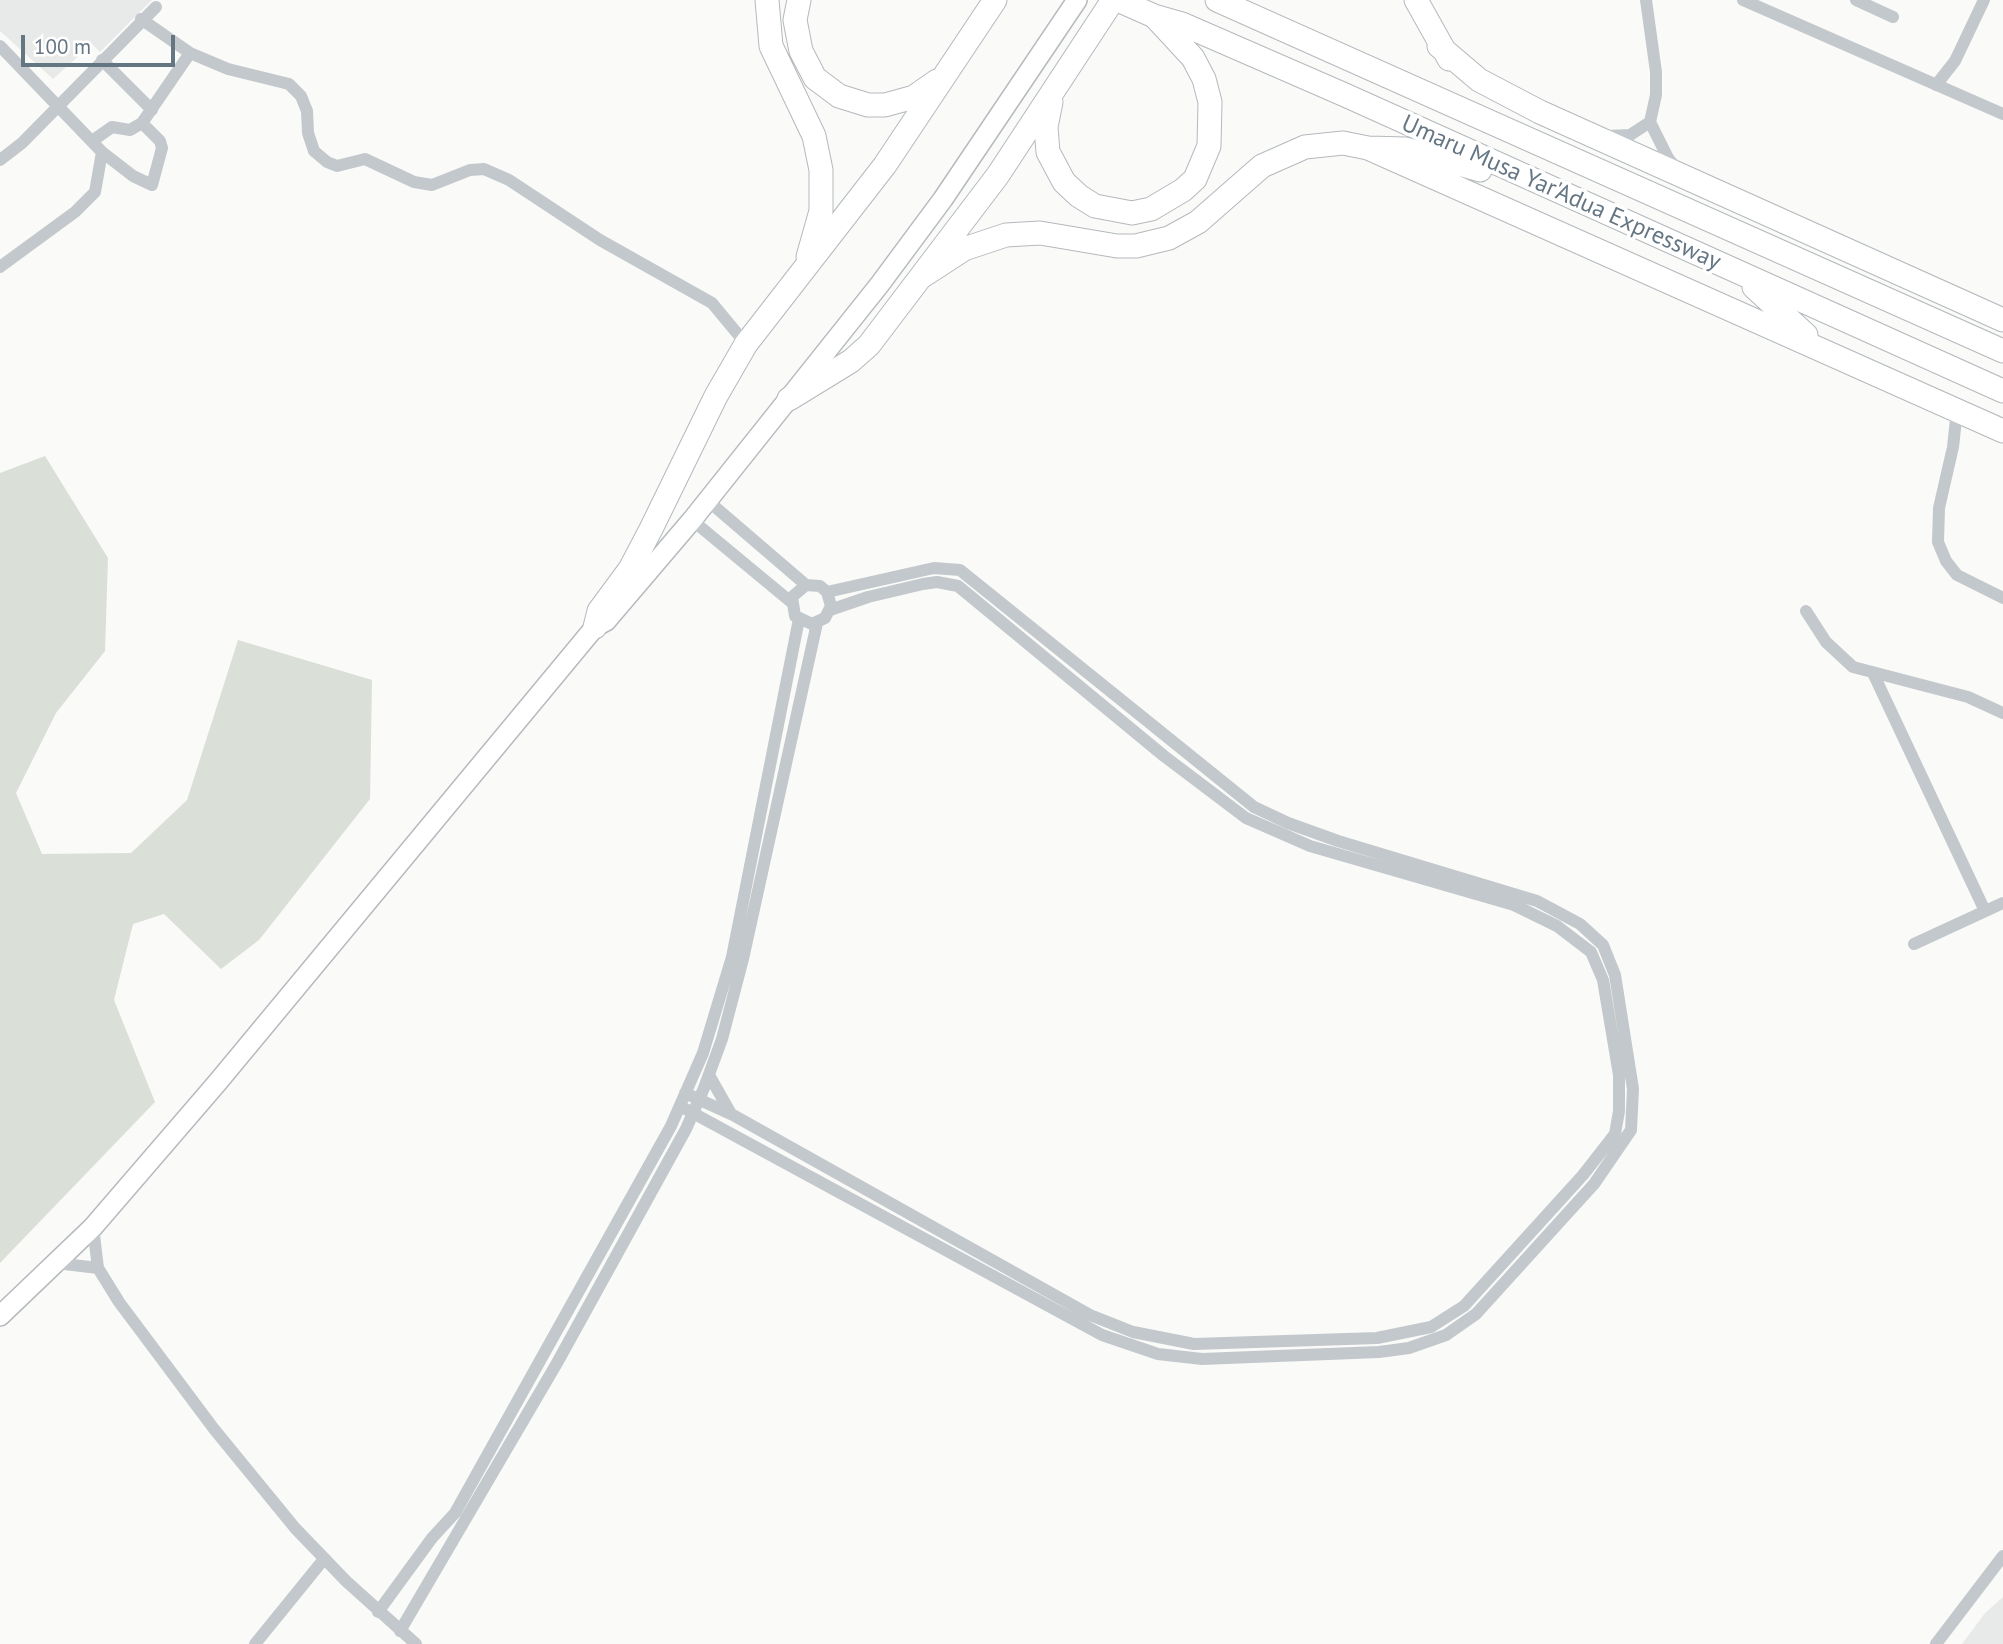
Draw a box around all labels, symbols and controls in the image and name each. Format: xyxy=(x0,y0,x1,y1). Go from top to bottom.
scale bar xyxy=(24,21,178,65)
text: 100 m xyxy=(34,33,91,60)
street label: Umaru Musa Yar'Adua Expressway xyxy=(1397,109,1725,277)

